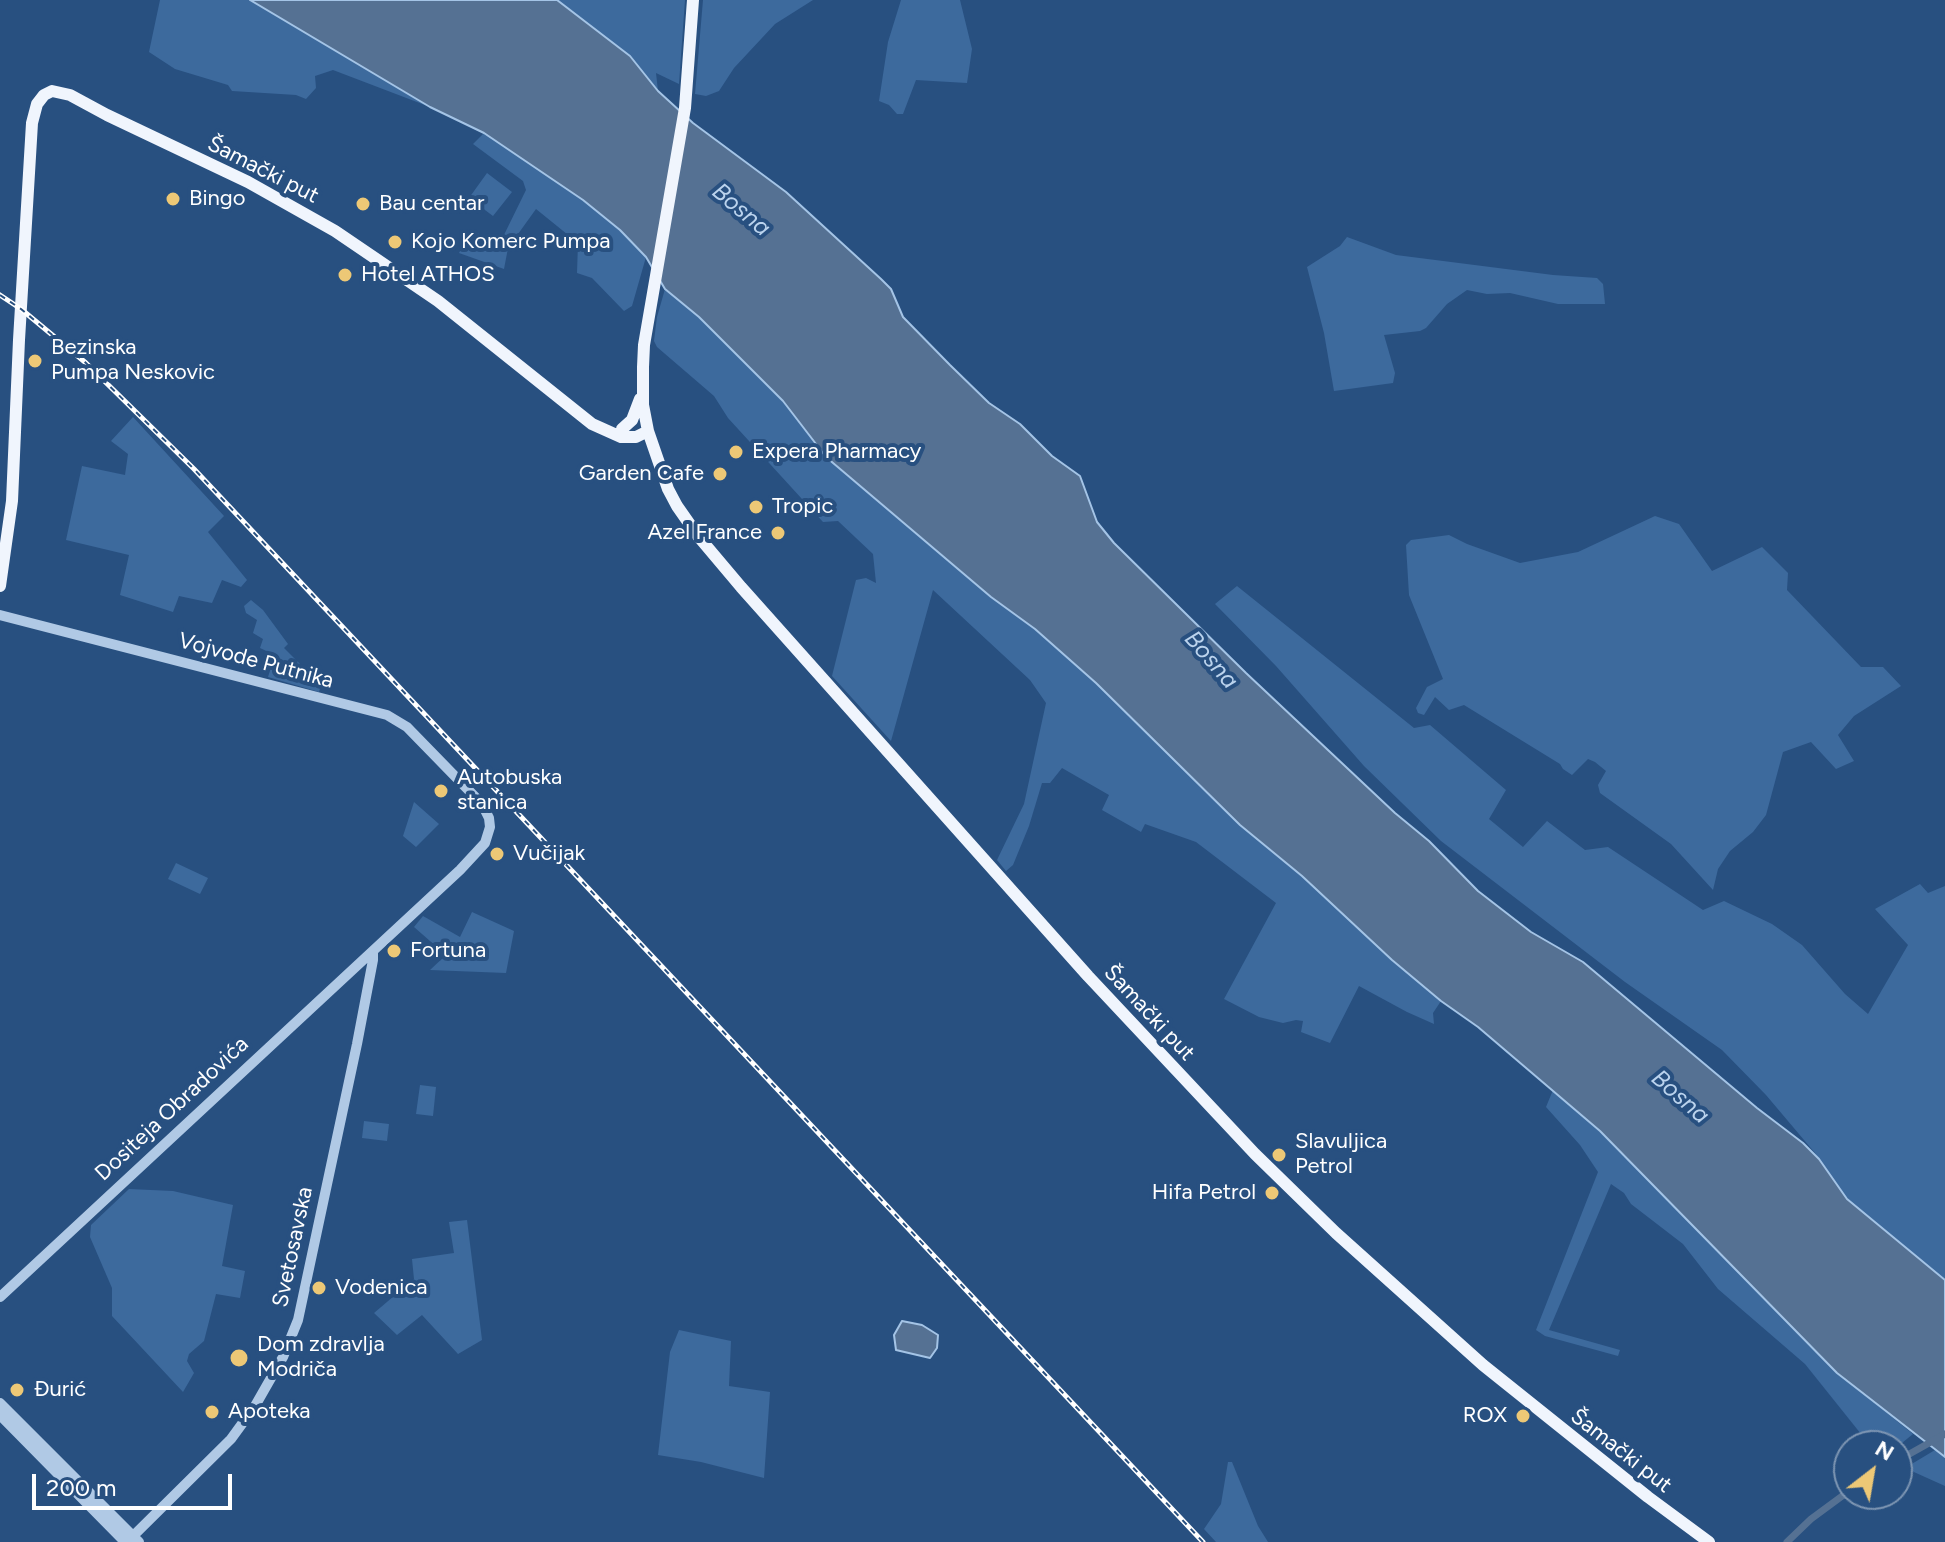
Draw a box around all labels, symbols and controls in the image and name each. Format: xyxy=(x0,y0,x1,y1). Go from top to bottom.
street label: Šamački put xyxy=(203,131,323,209)
water label: Bosna xyxy=(706,177,776,243)
place label: Bingo xyxy=(189,186,245,212)
marker: Bingo xyxy=(164,190,182,208)
place label: Bau centar xyxy=(379,191,484,217)
marker: Bau centar xyxy=(354,195,372,213)
place label: Kojo Komerc Pumpa xyxy=(411,229,610,255)
marker: Kojo Komerc Pumpa xyxy=(386,233,404,251)
place label: Hotel ATHOS xyxy=(361,262,495,288)
marker: Hotel ATHOS xyxy=(336,266,354,284)
place label: Bezinska Pumpa Neskovic xyxy=(51,335,215,386)
marker: Bezinska Pumpa Neskovic xyxy=(26,352,44,370)
place label: Expera Pharmacy xyxy=(752,439,921,465)
marker: Expera Pharmacy xyxy=(727,443,745,461)
place label: Garden Cafe xyxy=(579,461,704,487)
marker: Garden Cafe xyxy=(711,465,729,483)
place label: Tropic xyxy=(772,494,833,520)
marker: Tropic xyxy=(747,498,765,516)
place label: Azel France xyxy=(647,520,762,546)
marker: Azel France xyxy=(769,524,787,542)
water label: Bosna xyxy=(1178,625,1244,695)
street label: Vojvode Putnika xyxy=(176,628,336,694)
place label: Autobuska stanica xyxy=(457,765,562,816)
marker: Autobuska stanica xyxy=(432,782,450,800)
place label: Vučijak xyxy=(513,841,585,867)
marker: Vučijak xyxy=(488,845,506,863)
place label: Fortuna xyxy=(410,938,486,964)
marker: Fortuna xyxy=(385,942,403,960)
street label: Šamački put xyxy=(1098,960,1200,1066)
street label: Dositeja Obradovića xyxy=(90,1031,254,1187)
water label: Bosna xyxy=(1645,1064,1715,1130)
place label: Slavuljica Petrol xyxy=(1295,1129,1387,1180)
marker: Slavuljica Petrol xyxy=(1270,1146,1288,1164)
place label: Hifa Petrol xyxy=(1152,1180,1256,1206)
street label: Svetosavska xyxy=(267,1184,319,1310)
marker: Hifa Petrol xyxy=(1263,1184,1281,1202)
place label: Vodenica xyxy=(335,1275,428,1301)
marker: Vodenica xyxy=(310,1279,328,1297)
place label: Dom zdravlja Modriča xyxy=(257,1332,385,1384)
marker: Dom zdravlja Modriča xyxy=(228,1347,250,1369)
place label: Đurić xyxy=(33,1377,86,1403)
marker: Đurić xyxy=(8,1381,26,1399)
place label: Apoteka xyxy=(228,1399,311,1425)
marker: Apoteka xyxy=(203,1403,221,1421)
place label: ROX xyxy=(1463,1403,1507,1429)
street label: Šamački put xyxy=(1565,1403,1677,1499)
marker: ROX xyxy=(1514,1407,1532,1425)
north arrow xyxy=(1833,1430,1913,1510)
text: N xyxy=(1870,1435,1899,1467)
scale bar xyxy=(36,1458,236,1508)
text: 200 m xyxy=(46,1473,117,1502)

